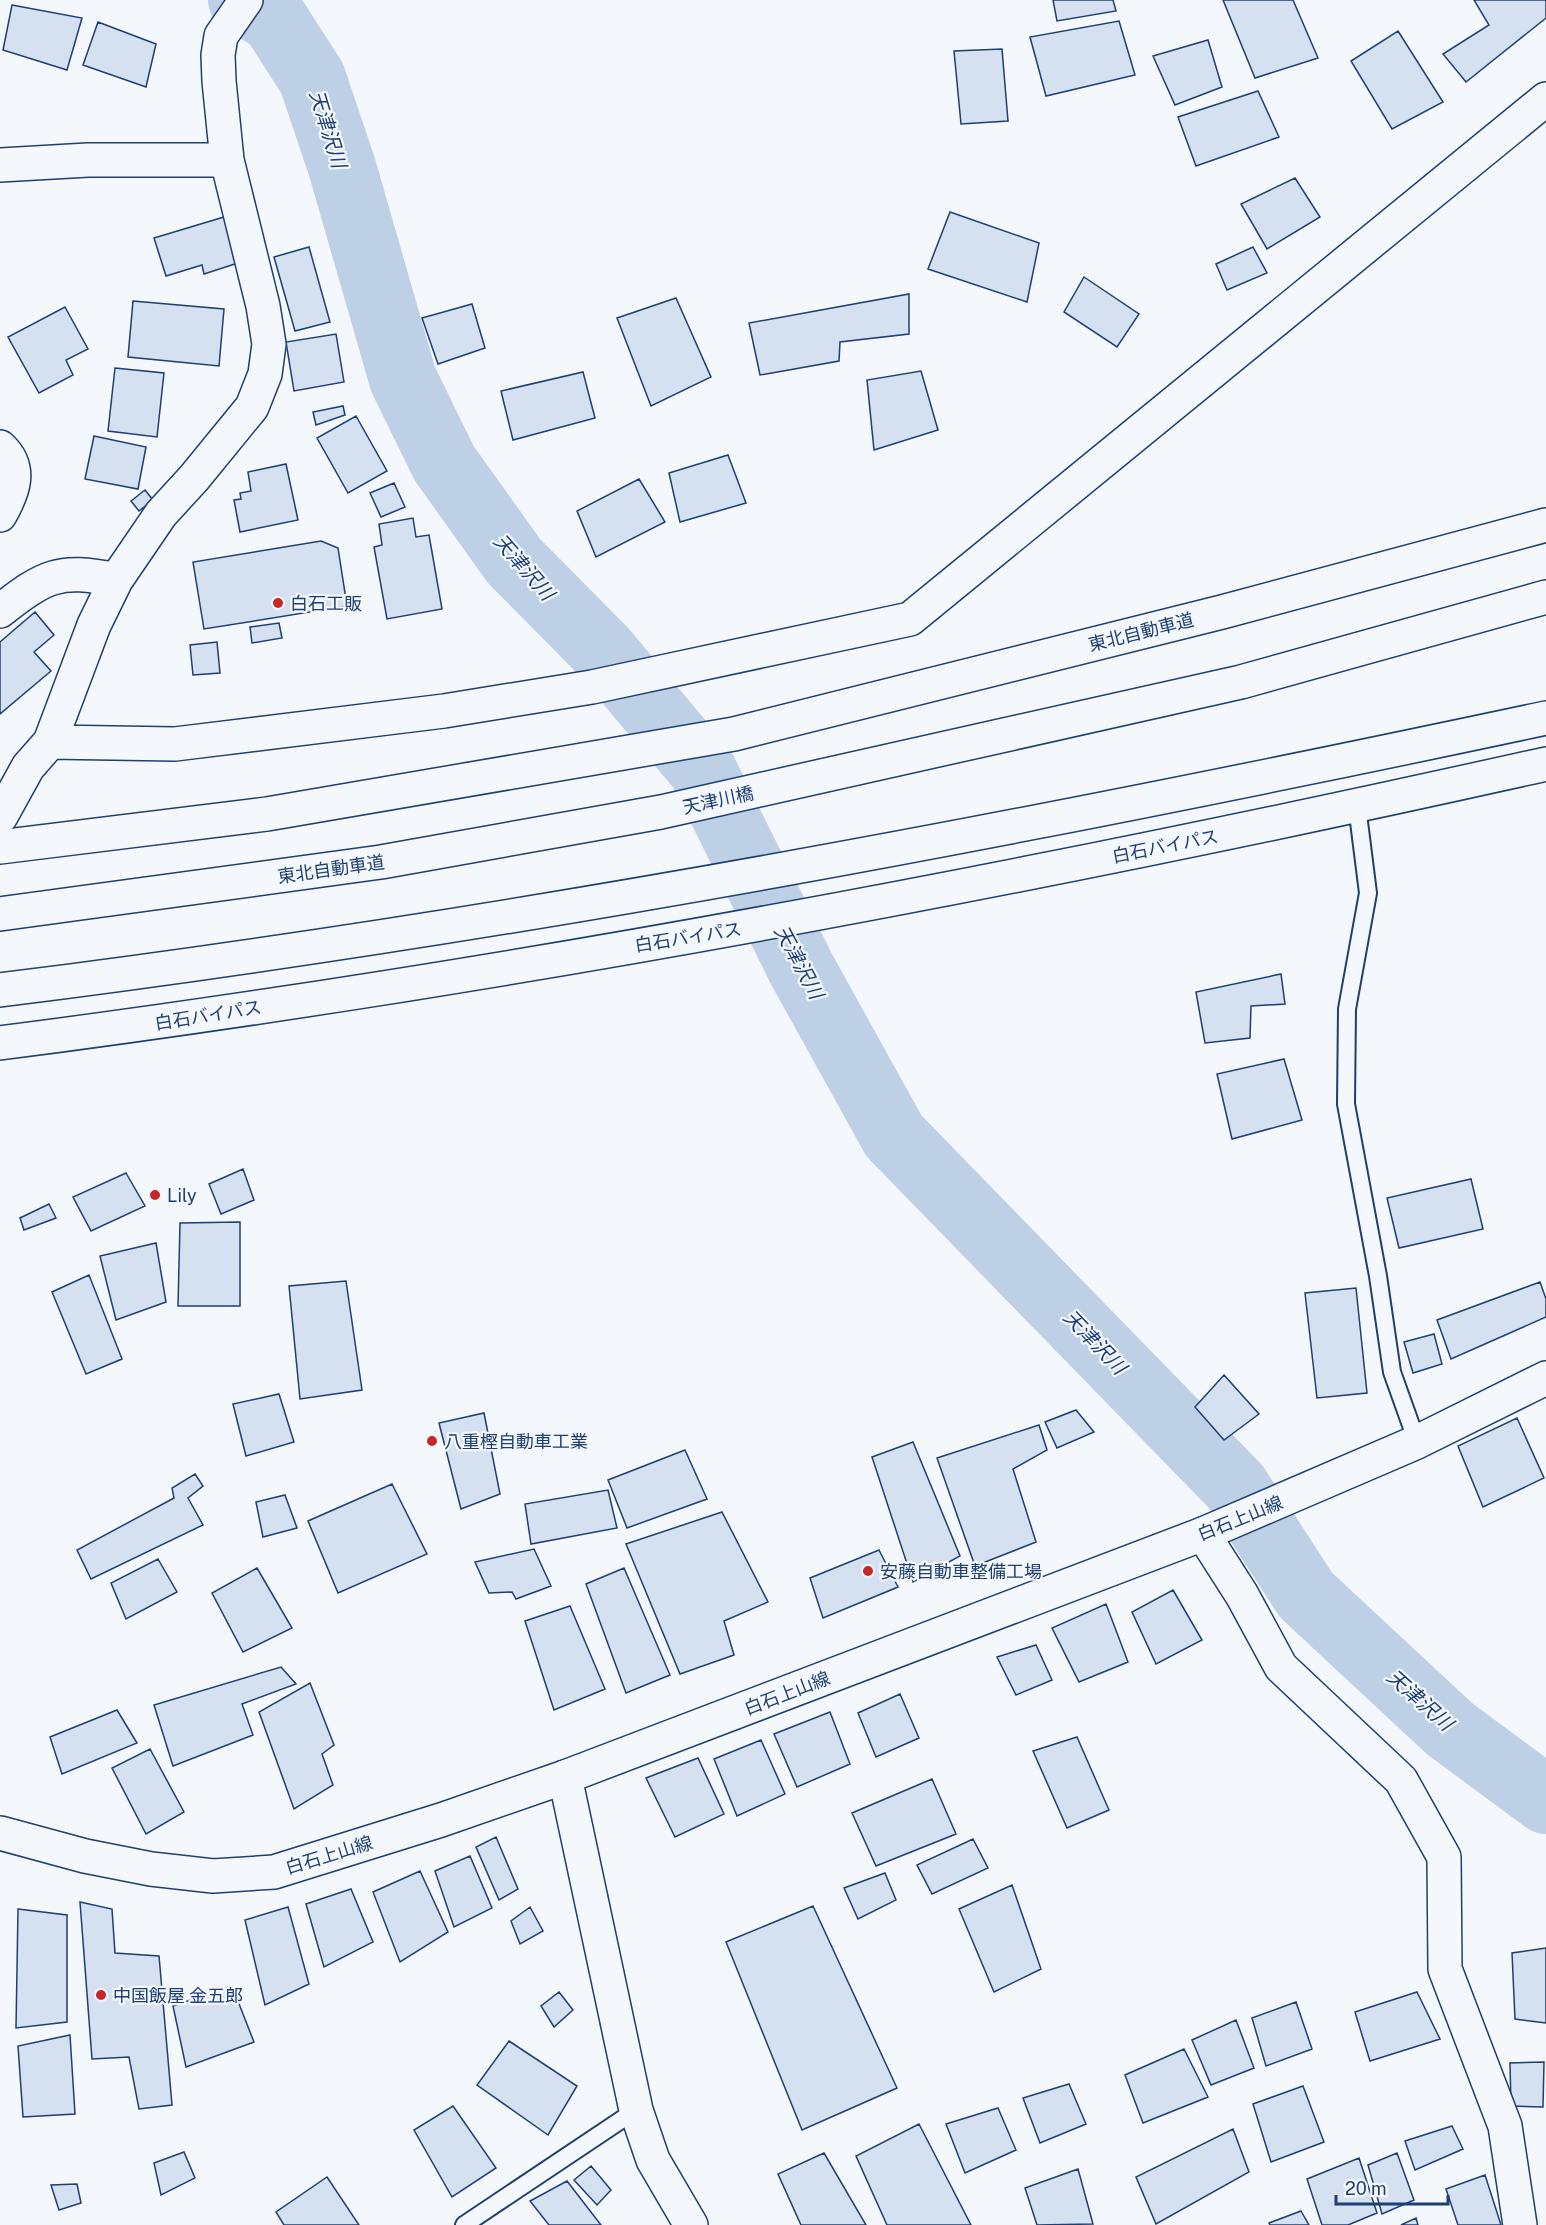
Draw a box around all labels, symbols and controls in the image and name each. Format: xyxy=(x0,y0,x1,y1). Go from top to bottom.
water label: 天津沢川 xyxy=(305,87,352,173)
water label: 天津沢川 xyxy=(489,529,561,607)
place label: 白石工販 xyxy=(290,593,362,614)
marker: 白石工販 xyxy=(271,596,285,610)
street label: 東北自動車道 xyxy=(1086,609,1196,655)
street label: 天津川橋 xyxy=(681,782,755,818)
street label: 白石バイパス xyxy=(1110,825,1220,867)
street label: 東北自動車道 xyxy=(276,851,386,887)
street label: 白石バイパス xyxy=(633,918,743,956)
water label: 天津沢川 xyxy=(770,921,829,1005)
street label: 白石バイパス xyxy=(153,996,263,1034)
place label: Lily xyxy=(167,1185,197,1206)
marker: Lily xyxy=(148,1188,162,1202)
water label: 天津沢川 xyxy=(1059,1305,1133,1381)
place label: 八重樫自動車工業 xyxy=(444,1431,588,1452)
marker: 八重樫自動車工業 xyxy=(425,1434,439,1448)
street label: 白石上山線 xyxy=(1194,1491,1286,1545)
place label: 安藤自動車整備工場 xyxy=(880,1561,1042,1582)
marker: 安藤自動車整備工場 xyxy=(861,1564,875,1578)
water label: 天津沢川 xyxy=(1382,1664,1459,1737)
street label: 白石上山線 xyxy=(741,1667,833,1719)
street label: 白石上山線 xyxy=(283,1832,375,1878)
place label: 中国飯屋 金五郎 xyxy=(113,1985,243,2006)
marker: 中国飯屋 金五郎 xyxy=(94,1988,108,2002)
scale bar xyxy=(1336,2168,1448,2206)
text: 20 m xyxy=(1345,2178,1387,2199)

